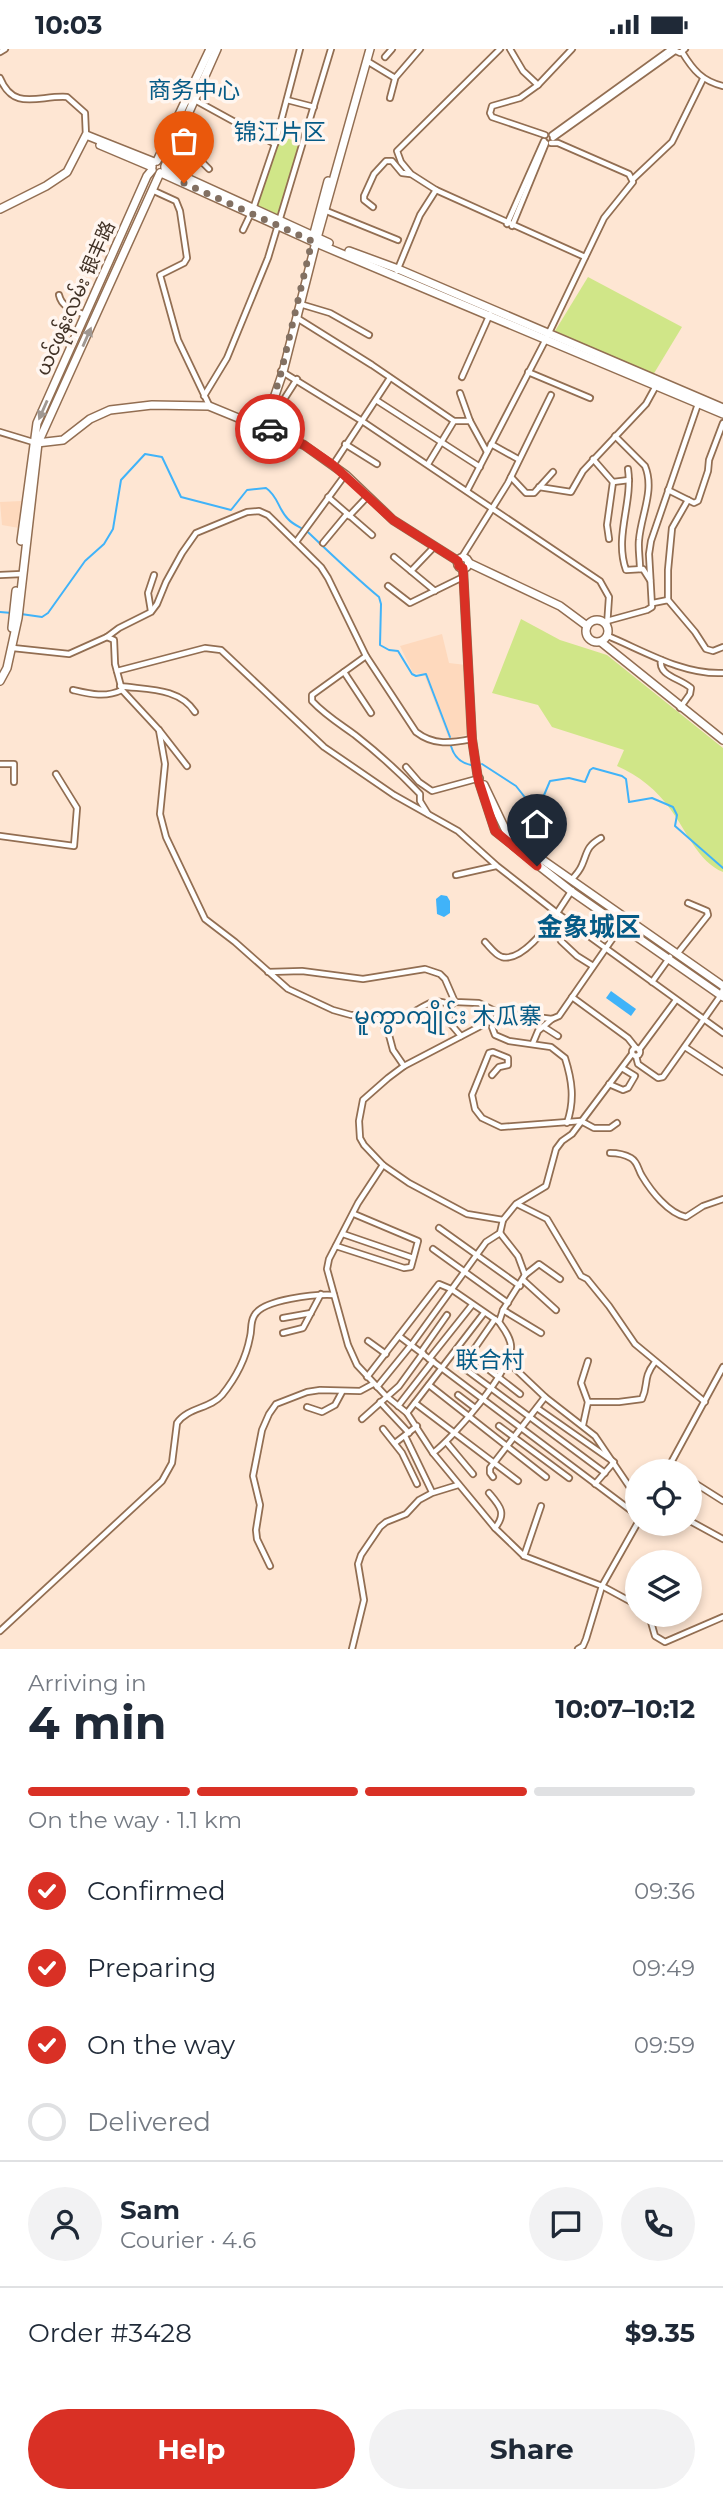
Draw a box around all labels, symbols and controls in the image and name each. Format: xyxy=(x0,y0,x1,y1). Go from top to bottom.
text: 10:03 xyxy=(35,9,102,41)
district label: 商务中心 xyxy=(148,76,240,104)
pin xyxy=(154,111,214,183)
district label: 锦江片区 xyxy=(234,118,326,146)
icon: bag xyxy=(165,122,203,160)
street label: ယင်ဖုန်းလမ်း 银丰路 xyxy=(28,216,124,381)
one-way arrow xyxy=(81,327,93,347)
courier xyxy=(235,394,305,464)
one-way arrow xyxy=(37,399,48,420)
icon: car xyxy=(251,410,289,448)
pin xyxy=(507,794,567,866)
icon: home xyxy=(518,805,556,843)
district label: 金象城区 xyxy=(537,911,641,943)
district label: မူကွာကျိုင်း 木瓜寨 xyxy=(354,1000,542,1035)
district label: 联合村 xyxy=(456,1346,525,1374)
map controls xyxy=(625,1459,702,1627)
button: locate xyxy=(625,1459,702,1536)
button: layers xyxy=(625,1550,702,1627)
text: Arriving in xyxy=(28,1669,147,1697)
text: 10:07–10:12 xyxy=(555,1693,695,1725)
text: 4 min xyxy=(28,1694,167,1751)
text: On the way · 1.1 km xyxy=(28,1806,242,1834)
icon: check xyxy=(28,1872,66,1910)
text: Confirmed xyxy=(87,1875,226,1907)
text: 09:36 xyxy=(634,1877,695,1905)
icon: check xyxy=(28,1949,66,1987)
text: Preparing xyxy=(87,1952,216,1984)
text: 09:49 xyxy=(632,1954,695,1982)
icon: check xyxy=(28,2026,66,2064)
text: On the way xyxy=(87,2029,235,2061)
text: 09:59 xyxy=(634,2031,695,2059)
text: Delivered xyxy=(87,2106,211,2138)
button: person xyxy=(28,2187,102,2261)
button: chat xyxy=(529,2187,603,2261)
button: phone xyxy=(621,2187,695,2261)
text: Sam xyxy=(120,2194,180,2226)
text: Courier · 4.6 xyxy=(120,2226,256,2254)
text: Order #3428 xyxy=(28,2317,192,2349)
text: $9.35 xyxy=(625,2317,695,2349)
button: Help xyxy=(28,2409,355,2489)
button: Share xyxy=(369,2409,695,2489)

